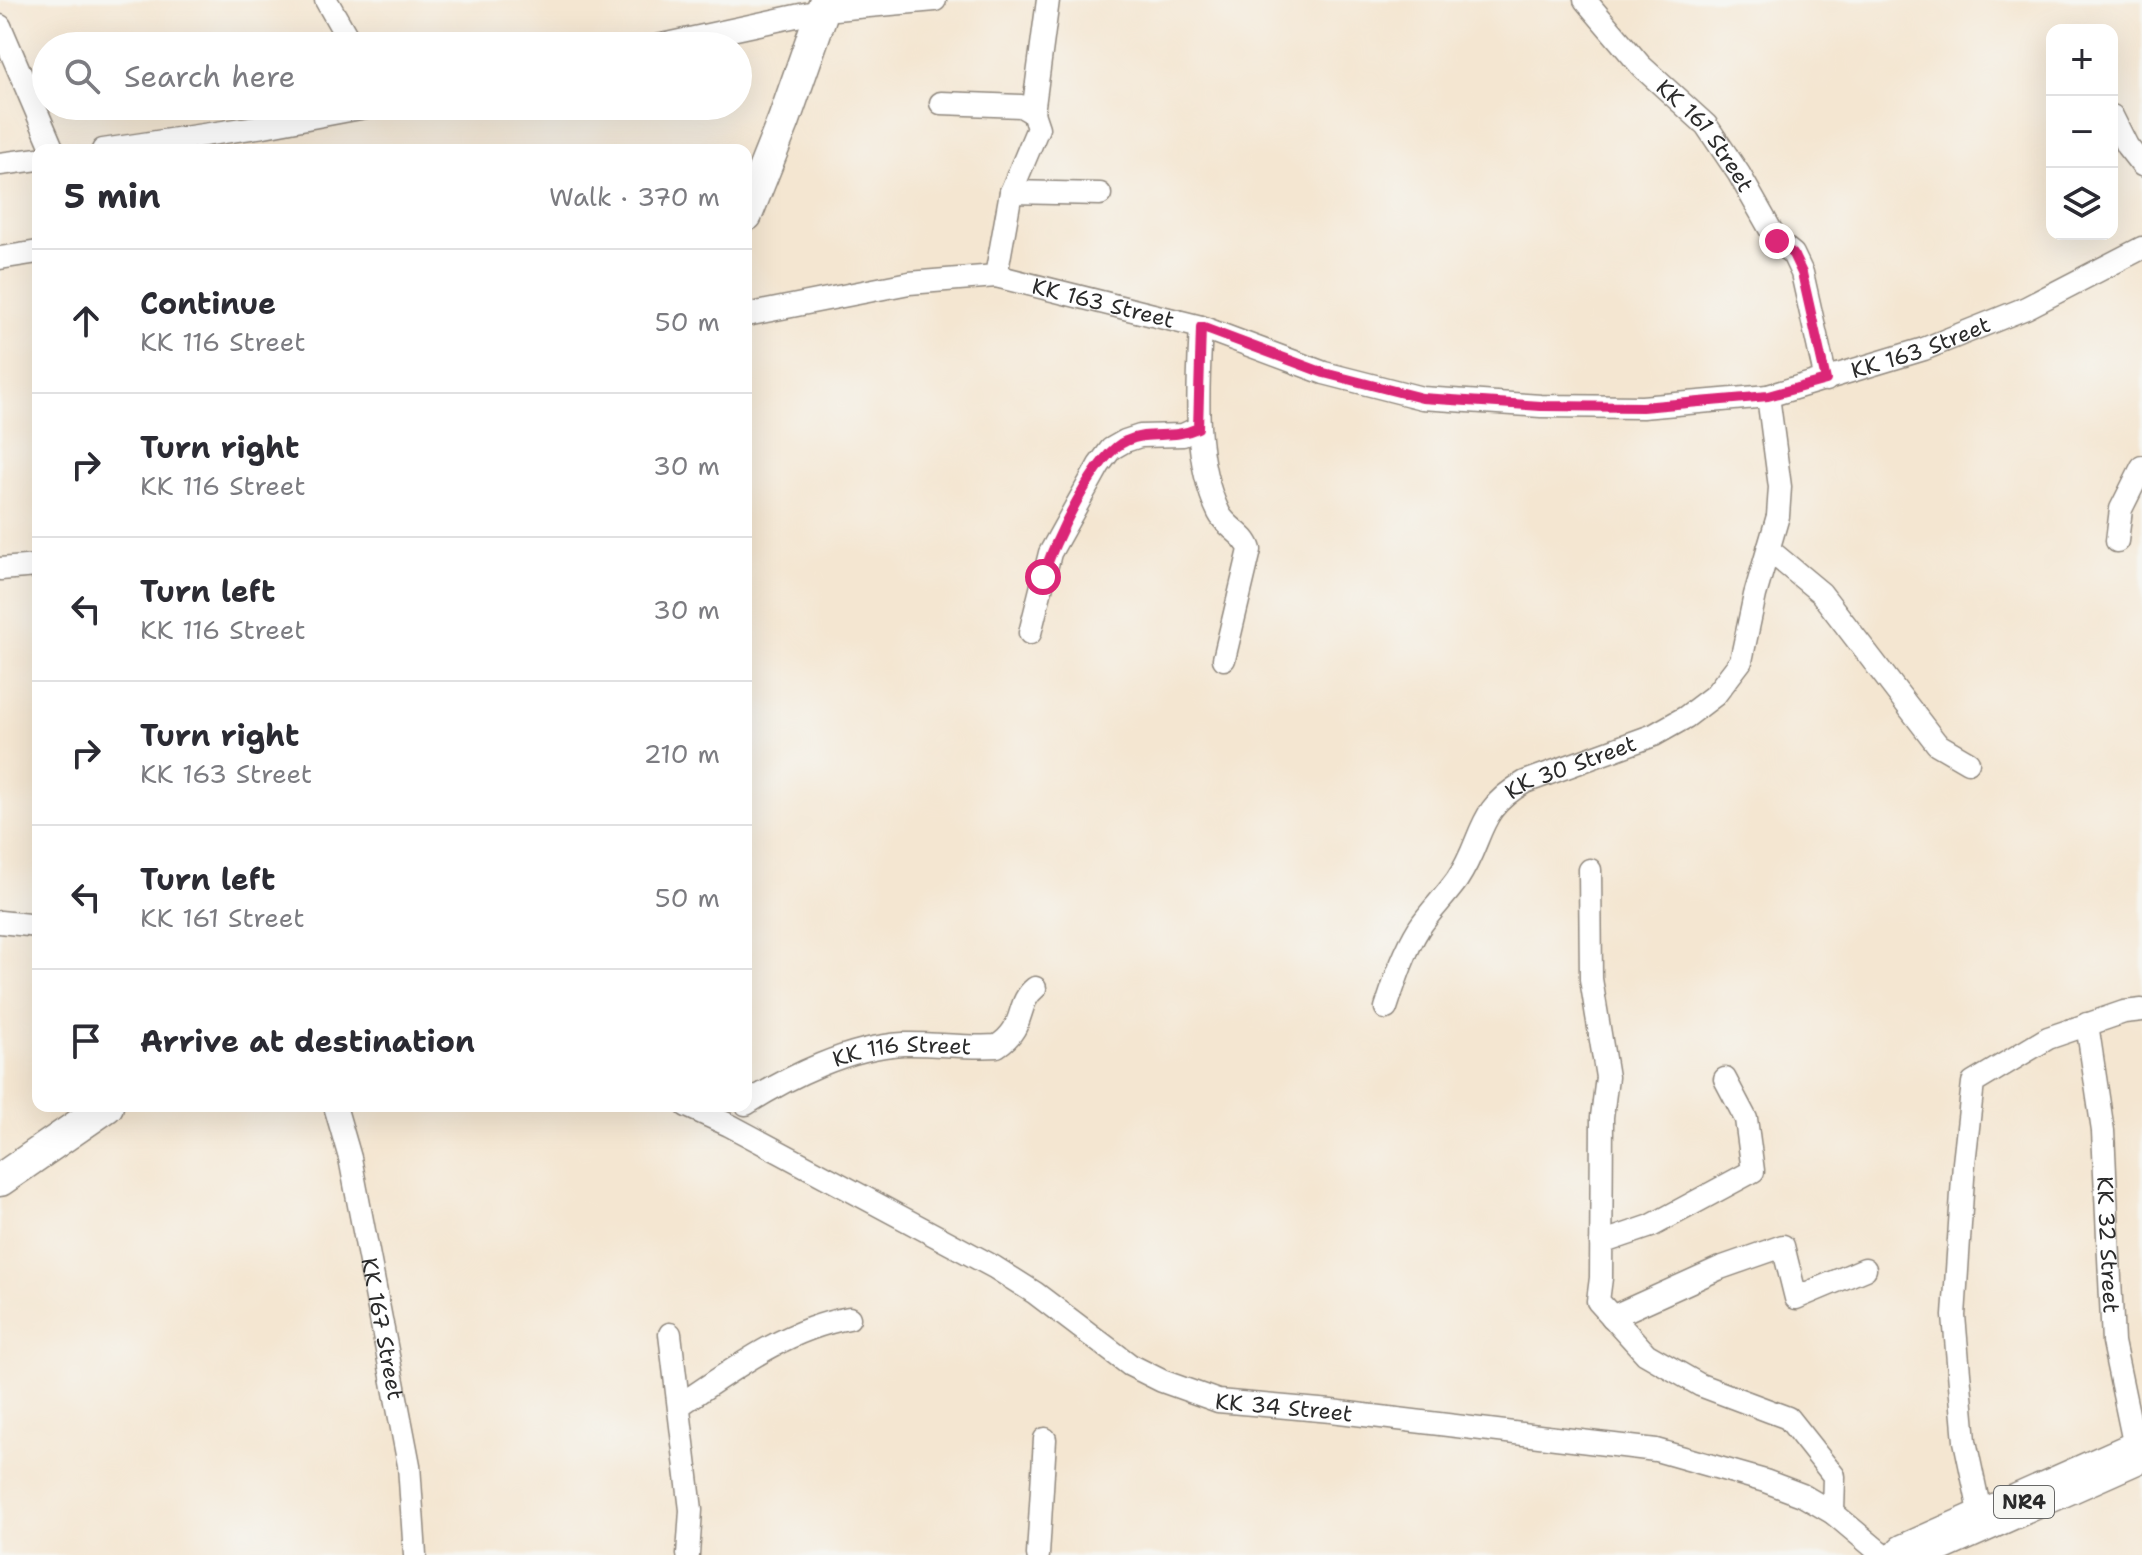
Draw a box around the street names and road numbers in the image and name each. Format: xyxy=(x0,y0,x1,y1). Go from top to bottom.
street label: KK 161 Street xyxy=(1650,73,1760,197)
street label: KK 163 Street xyxy=(1029,272,1177,335)
street label: KK 163 Street xyxy=(1848,310,1995,385)
street label: KK 30 Street xyxy=(1499,729,1640,806)
street label: KK 116 Street xyxy=(829,1030,972,1074)
street label: KK 32 Street xyxy=(2090,1175,2126,1314)
street label: KK 167 Street xyxy=(354,1255,410,1403)
street label: KK 34 Street xyxy=(1214,1387,1354,1428)
road number: NR4 xyxy=(1994,1486,2054,1518)

